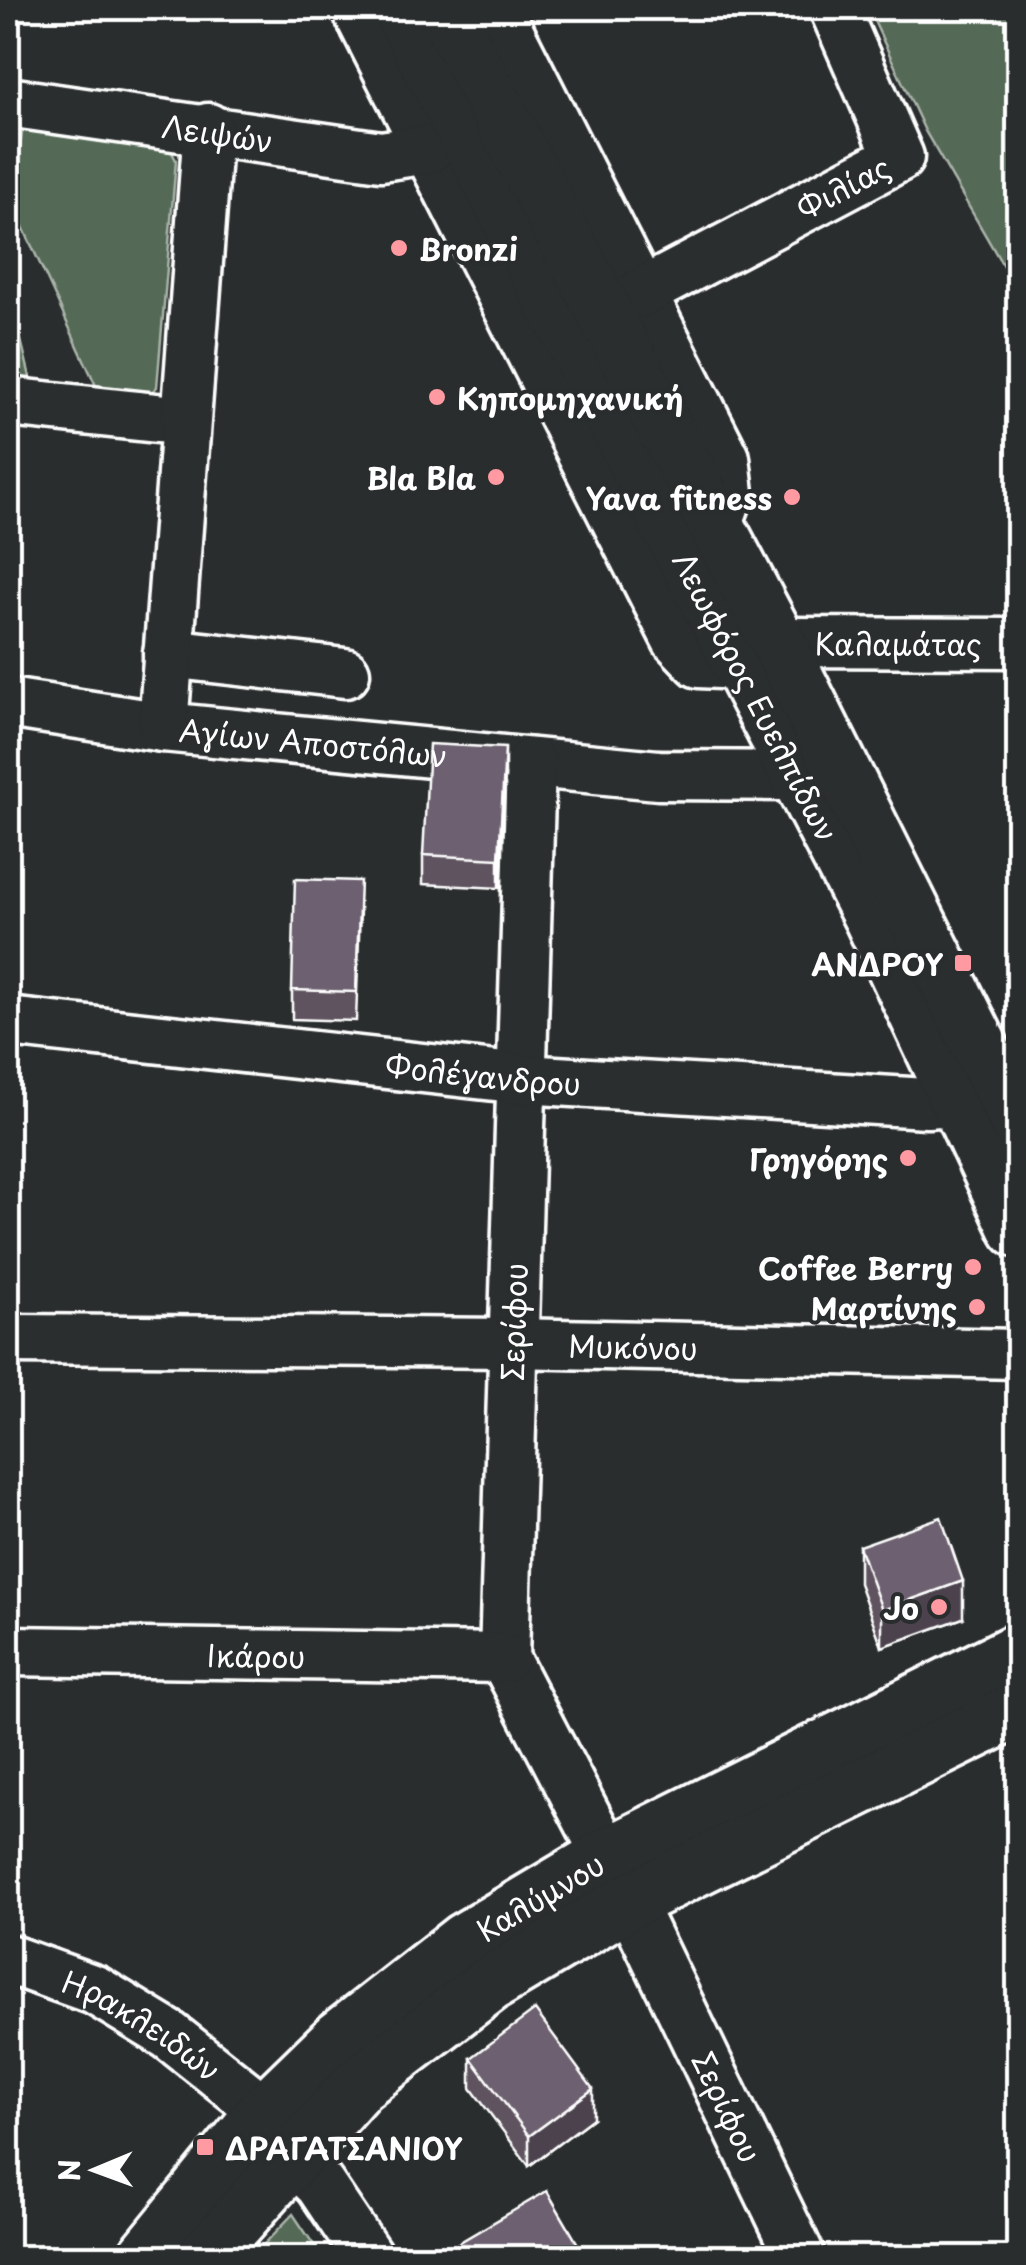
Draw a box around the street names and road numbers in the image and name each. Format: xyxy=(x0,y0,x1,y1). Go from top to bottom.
street label: Λειψών xyxy=(159,102,276,163)
street label: Φιλίας xyxy=(788,143,898,230)
street label: Λεωφόρος Ευελπίδων xyxy=(663,543,851,849)
street label: Καλαμάτας xyxy=(814,620,982,665)
street label: Αγίων Αποστόλων xyxy=(177,706,450,777)
street label: Φολέγανδρου xyxy=(383,1041,582,1105)
street label: Σερίφου xyxy=(488,1262,538,1382)
street label: Μυκόνου xyxy=(568,1322,698,1370)
street label: Ικάρου xyxy=(206,1631,306,1678)
street label: Καλύμνου xyxy=(467,1840,612,1951)
street label: Ηρακλειδών xyxy=(56,1958,231,2091)
street label: Σερίφου xyxy=(682,2043,774,2169)

